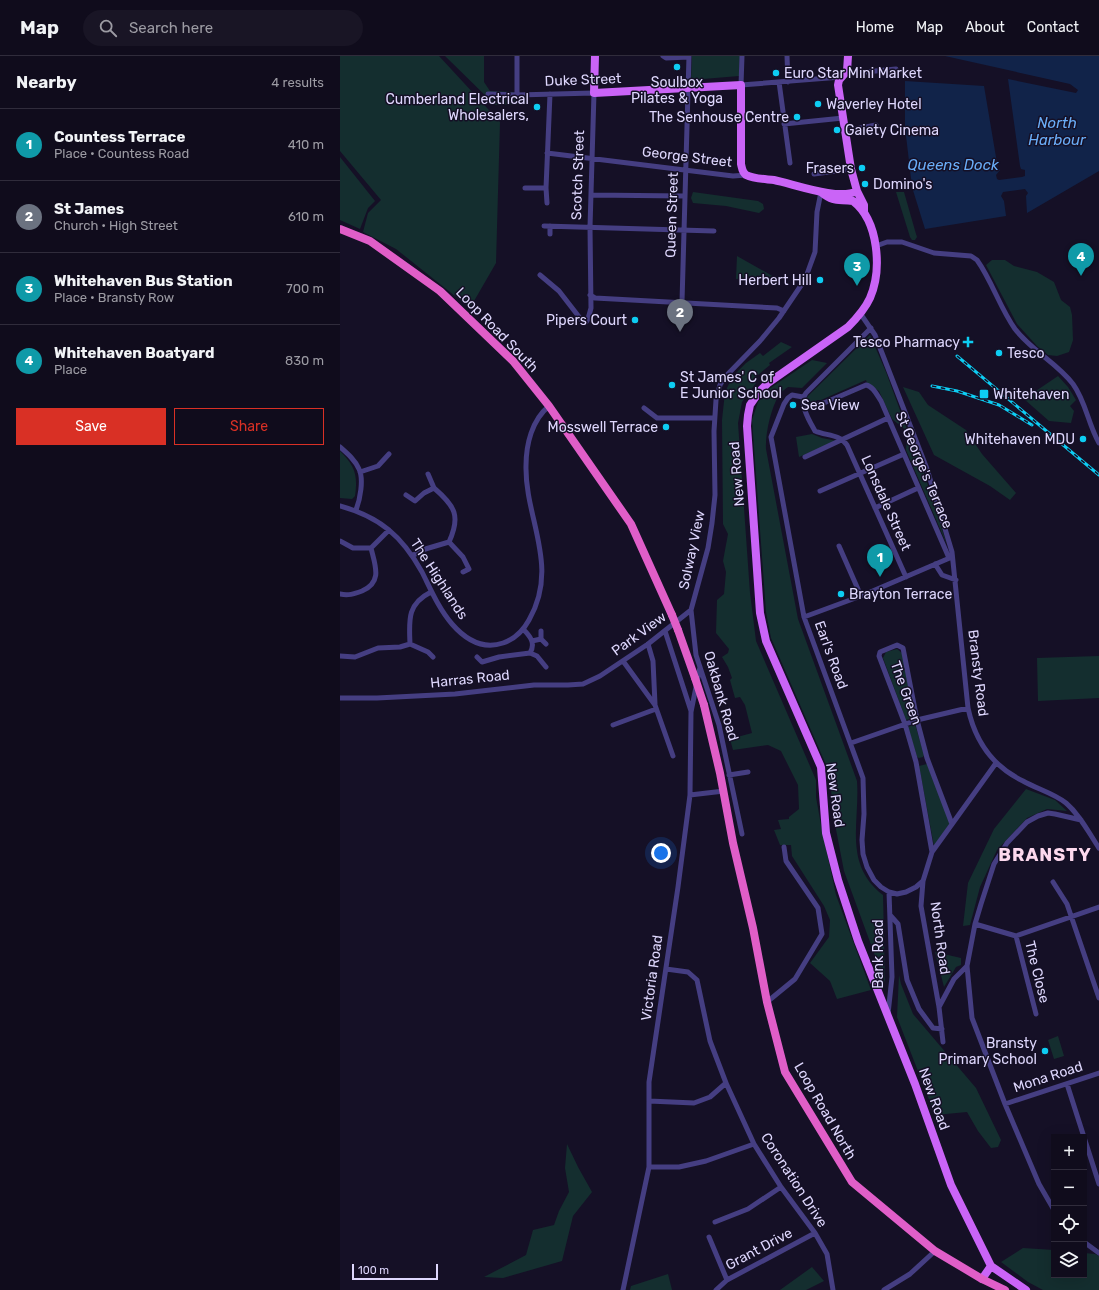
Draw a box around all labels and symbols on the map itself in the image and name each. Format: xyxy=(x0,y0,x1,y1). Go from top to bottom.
marker: Soulbox Pilates & Yoga xyxy=(672,62,682,72)
place label: Euro Star Mini Market xyxy=(784,65,922,82)
marker: Euro Star Mini Market xyxy=(771,68,781,78)
street label: Duke Street xyxy=(544,70,622,90)
place label: Soulbox Pilates & Yoga xyxy=(631,74,723,107)
place label: Cumberland Electrical Wholesalers, xyxy=(385,91,529,124)
place label: Waverley Hotel xyxy=(826,96,922,113)
marker: Waverley Hotel xyxy=(813,99,823,109)
marker: Cumberland Electrical Wholesalers, xyxy=(532,102,542,112)
place label: The Senhouse Centre xyxy=(649,109,789,126)
marker: The Senhouse Centre xyxy=(792,112,802,122)
water label: North Harbour xyxy=(1028,114,1087,149)
place label: Gaiety Cinema xyxy=(845,122,939,139)
marker: Gaiety Cinema xyxy=(832,125,842,135)
street label: Scotch Street xyxy=(568,129,588,220)
street label: George Street xyxy=(641,143,734,171)
water label: Queens Dock xyxy=(907,156,999,174)
place label: Frasers xyxy=(806,160,854,177)
marker: Frasers xyxy=(857,163,867,173)
street label: Queen Street xyxy=(662,171,682,258)
place label: Domino's xyxy=(873,176,933,193)
marker: Domino's xyxy=(860,179,870,189)
pin: 4 xyxy=(1068,243,1094,276)
pin: 3 xyxy=(844,253,870,286)
place label: Herbert Hill xyxy=(738,272,812,289)
marker: Herbert Hill xyxy=(815,275,825,285)
street label: Loop Road South xyxy=(452,284,542,376)
pin: 2 xyxy=(667,299,693,332)
place label: Pipers Court xyxy=(546,312,628,329)
marker: Pipers Court xyxy=(630,315,640,325)
place label: Tesco Pharmacy xyxy=(853,334,960,351)
marker: Tesco Pharmacy xyxy=(963,337,973,347)
place label: Tesco xyxy=(1007,345,1045,362)
marker: Tesco xyxy=(994,348,1004,358)
place label: St James' C of E Junior School xyxy=(680,369,782,402)
marker: St James' C of E Junior School xyxy=(667,380,677,390)
place label: Whitehaven xyxy=(993,386,1069,403)
marker: Whitehaven xyxy=(978,388,990,400)
place label: Sea View xyxy=(801,397,860,414)
marker: Sea View xyxy=(788,400,798,410)
street label: St George's Terrace xyxy=(892,409,956,531)
place label: Mosswell Terrace xyxy=(548,419,658,436)
marker: Mosswell Terrace xyxy=(661,422,671,432)
place label: Whitehaven MDU xyxy=(965,431,1075,448)
marker: Whitehaven MDU xyxy=(1078,434,1088,444)
street label: New Road xyxy=(726,441,748,507)
street label: Lonsdale Street xyxy=(857,453,915,554)
street label: Solway View xyxy=(675,509,709,591)
street label: The Highlands xyxy=(407,535,471,623)
pin: 1 xyxy=(867,544,893,577)
place label: Brayton Terrace xyxy=(849,586,953,603)
marker: Brayton Terrace xyxy=(836,589,846,599)
street label: Park View xyxy=(608,608,670,660)
street label: Earl's Road xyxy=(811,619,851,691)
street label: Bransty Road xyxy=(964,629,992,717)
street label: Oakbank Road xyxy=(700,649,742,743)
street label: The Green xyxy=(887,659,925,727)
street label: Harras Road xyxy=(429,666,511,692)
street label: New Road xyxy=(822,762,848,828)
your location xyxy=(651,843,671,863)
district label: BRANSTY xyxy=(998,844,1092,866)
street label: North Road xyxy=(926,900,954,976)
street label: Bank Road xyxy=(870,919,887,989)
street label: Victoria Road xyxy=(638,934,666,1022)
street label: The Close xyxy=(1021,939,1053,1005)
place label: Bransty Primary School xyxy=(939,1035,1037,1068)
marker: Bransty Primary School xyxy=(1040,1046,1050,1056)
street label: Mona Road xyxy=(1011,1058,1085,1096)
street label: Loop Road North xyxy=(790,1059,860,1163)
street label: New Road xyxy=(915,1066,953,1132)
street label: Coronation Drive xyxy=(757,1130,831,1231)
street label: Grant Drive xyxy=(723,1224,796,1274)
scale bar xyxy=(352,1262,438,1281)

